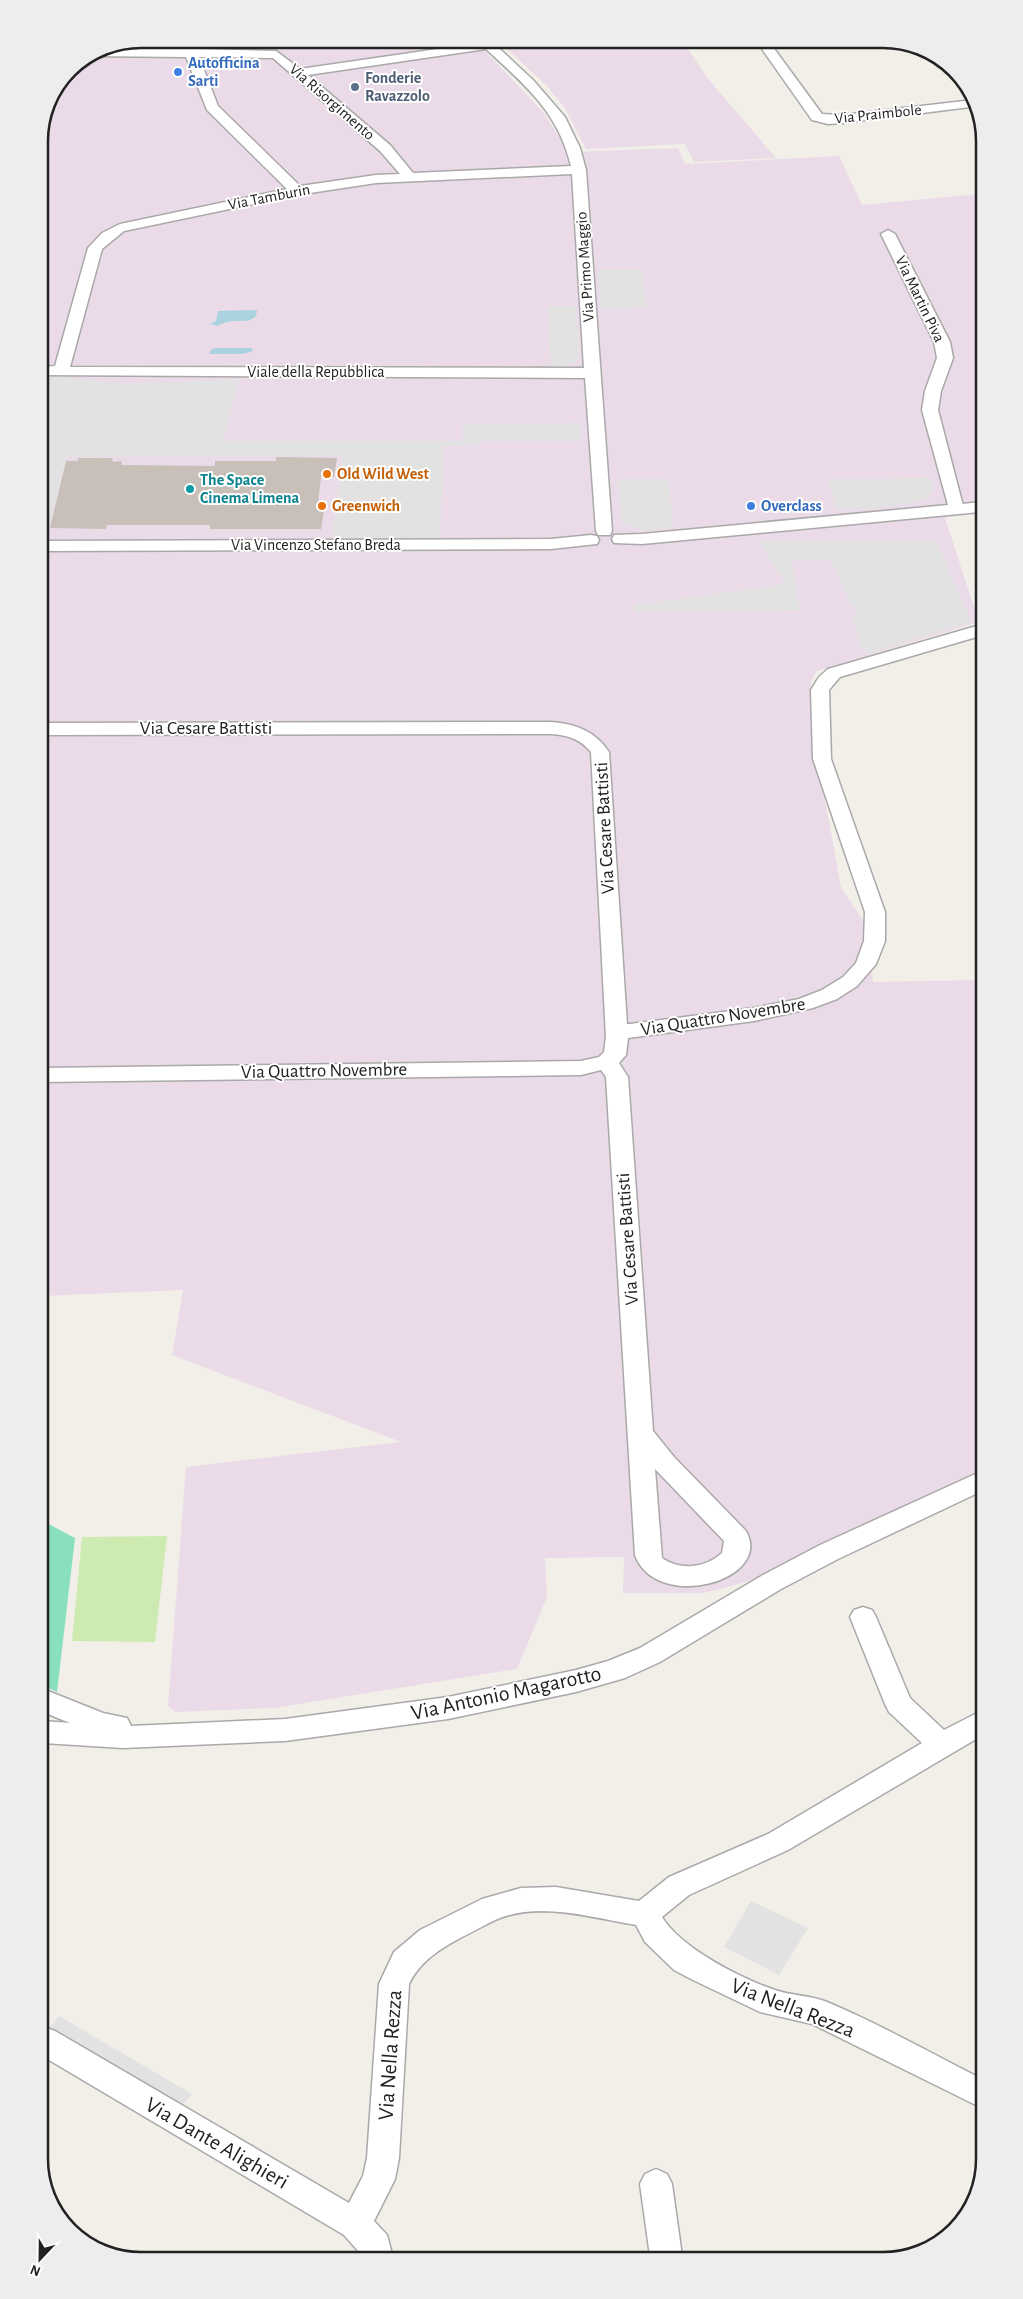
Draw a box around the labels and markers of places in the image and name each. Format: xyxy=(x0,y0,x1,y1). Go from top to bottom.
place label: Autofficina Sarti xyxy=(188,55,260,89)
marker: Autofficina Sarti xyxy=(172,66,184,78)
place label: Fonderie Ravazzolo xyxy=(365,70,430,104)
marker: Fonderie Ravazzolo xyxy=(349,81,361,93)
place label: Old Wild West xyxy=(337,466,429,482)
marker: Old Wild West xyxy=(321,468,333,480)
place label: The Space Cinema Limena xyxy=(200,472,300,506)
marker: The Space Cinema Limena xyxy=(184,483,196,495)
place label: Greenwich xyxy=(332,498,400,514)
place label: Overclass xyxy=(761,498,822,514)
marker: Greenwich xyxy=(316,500,328,512)
marker: Overclass xyxy=(745,500,757,512)

